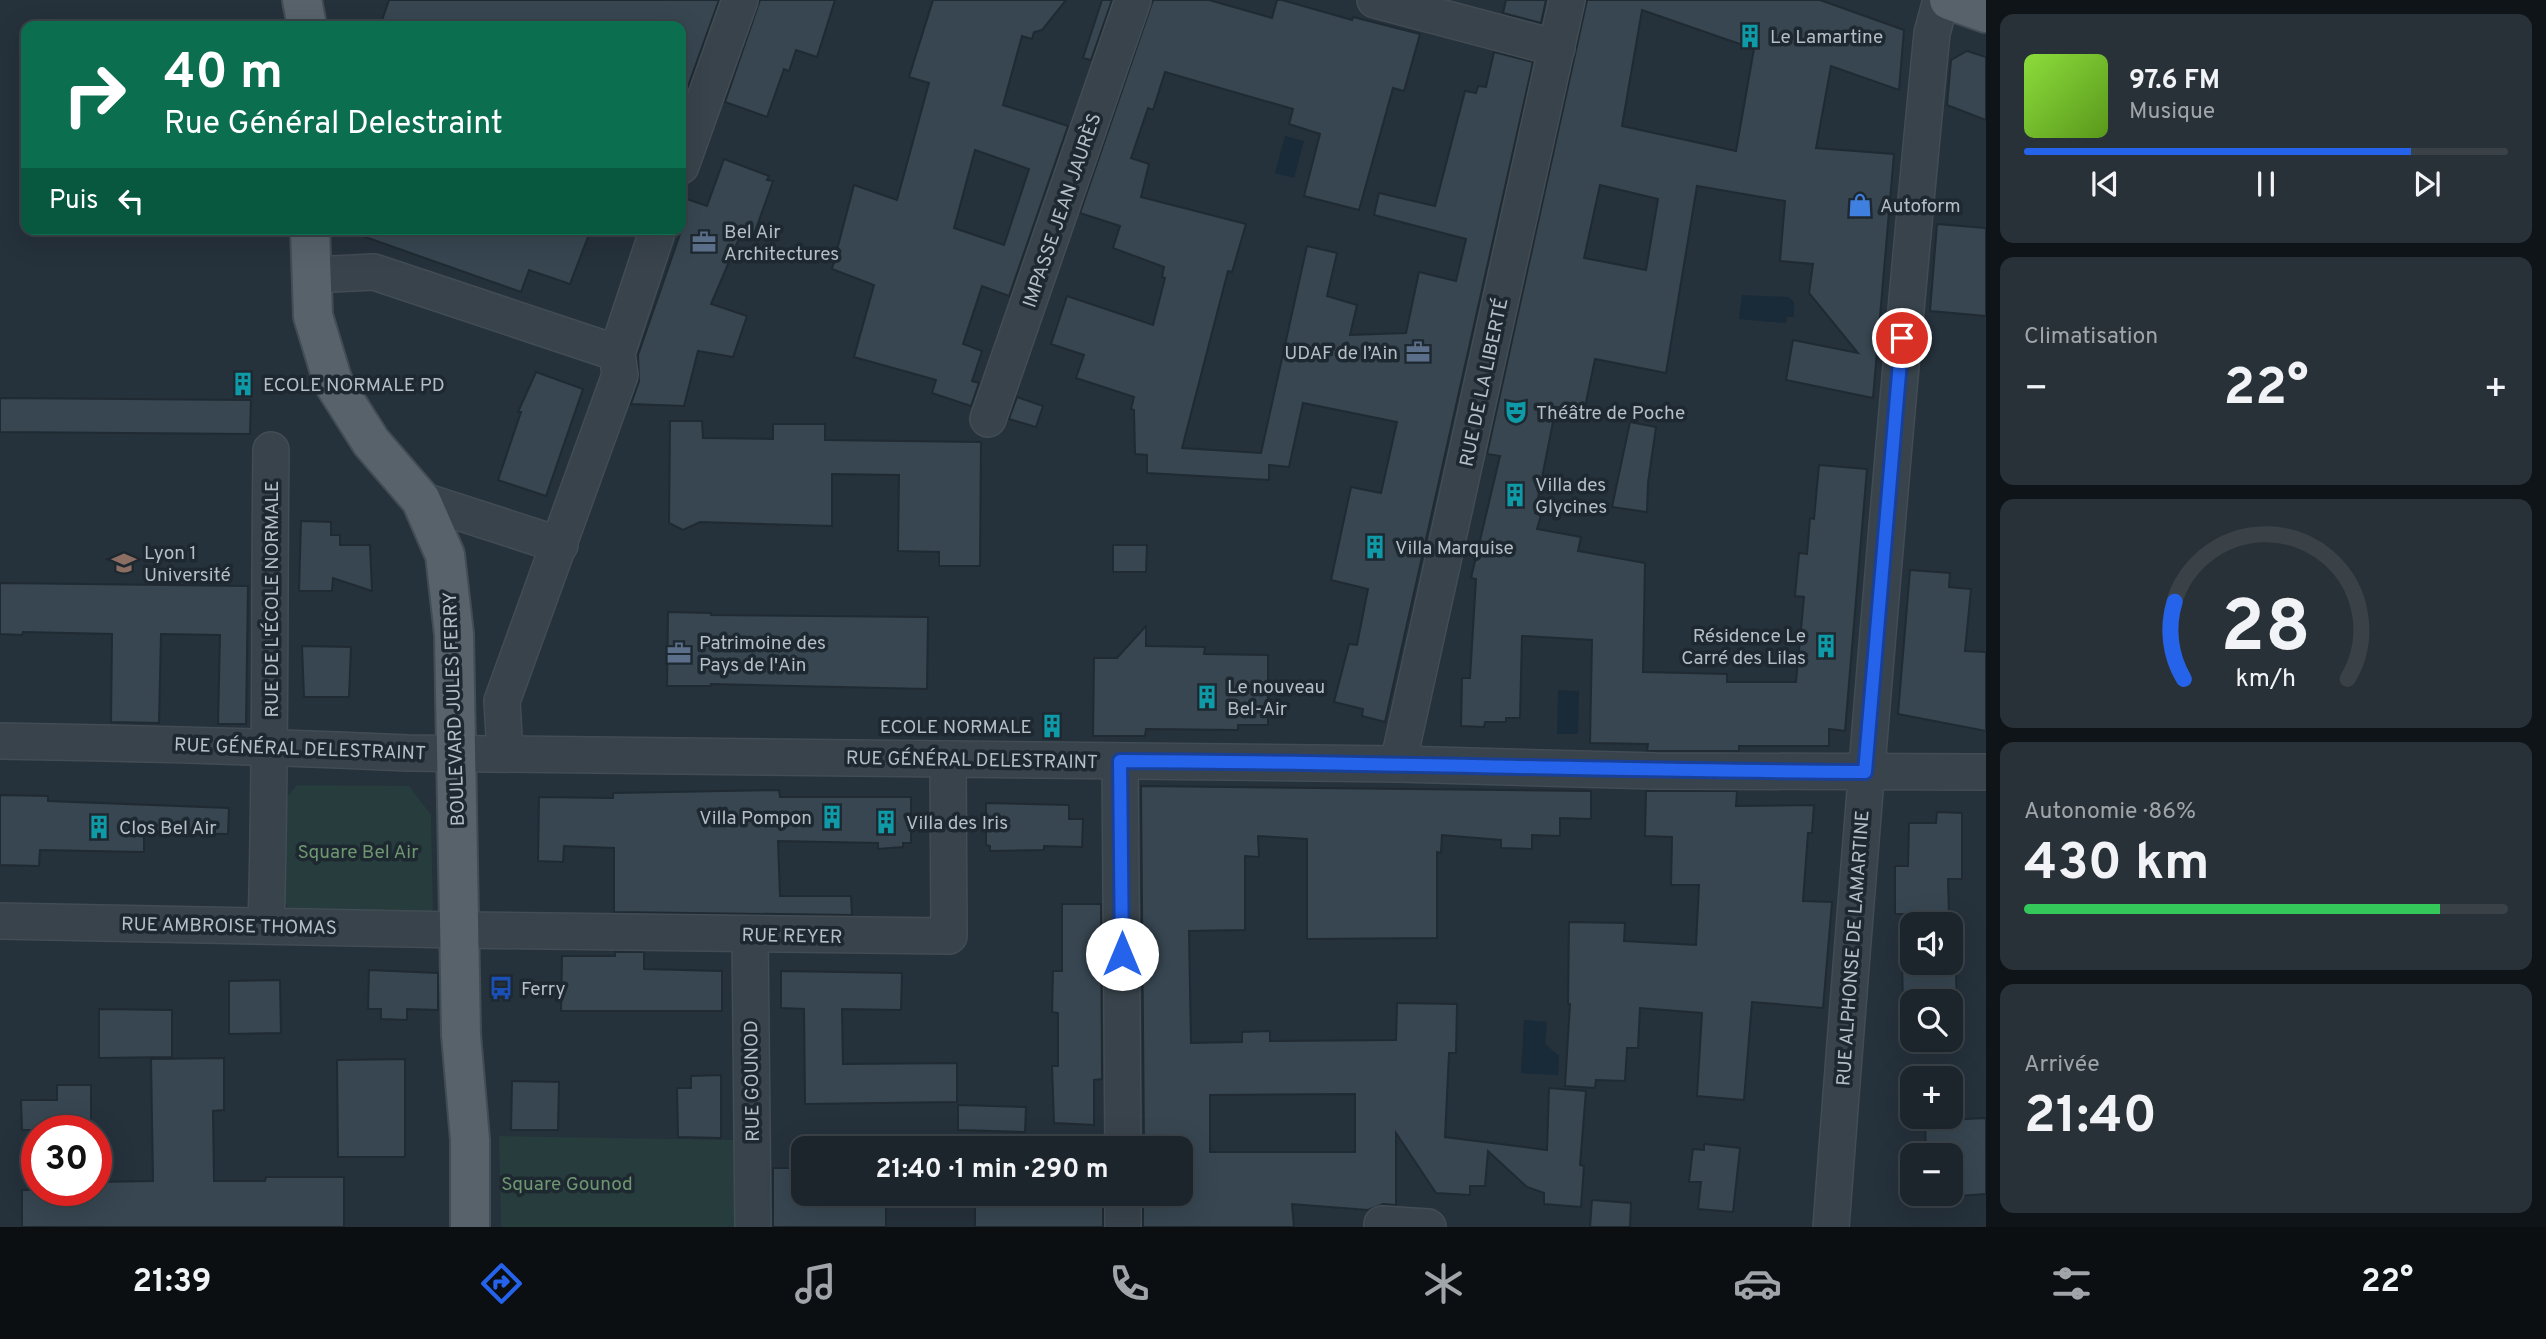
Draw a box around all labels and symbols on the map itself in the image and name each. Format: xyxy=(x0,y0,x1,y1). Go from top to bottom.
building icon: Le Lamartine xyxy=(1736,22,1764,50)
place label: Le Lamartine xyxy=(1770,26,1883,50)
street label: IMPASSE JEAN JAURÈS xyxy=(1017,110,1107,311)
shop icon: Autoform xyxy=(1846,191,1874,219)
place label: Autoform xyxy=(1880,195,1961,219)
place label: Bel Air Architectures xyxy=(724,221,839,267)
office icon: Bel Air Architectures xyxy=(690,228,718,256)
street label: RUE DE LA LIBERTÉ xyxy=(1454,296,1515,469)
pin xyxy=(1872,308,1932,368)
office icon: UDAF de l’Ain xyxy=(1404,338,1432,366)
place label: UDAF de l’Ain xyxy=(1284,342,1398,366)
building icon: ECOLE NORMALE PD xyxy=(229,370,257,398)
place label: ECOLE NORMALE PD xyxy=(263,374,445,398)
theatre icon: Théâtre de Poche xyxy=(1502,398,1530,426)
place label: Théâtre de Poche xyxy=(1536,402,1685,426)
place label: Villa des Glycines xyxy=(1535,474,1607,520)
street label: RUE DE L'ÉCOLE NORMALE xyxy=(260,480,285,718)
building icon: Villa des Glycines xyxy=(1501,481,1529,509)
building icon: Villa Marquise xyxy=(1361,533,1389,561)
place label: Villa Marquise xyxy=(1395,537,1514,561)
place label: Lyon 1 Université xyxy=(144,542,231,588)
school or university icon: Lyon 1 Université xyxy=(110,549,138,577)
street label: BOULEVARD JULES FERRY xyxy=(439,591,471,827)
place label: Résidence Le Carré des Lilas xyxy=(1681,625,1806,671)
place label: Patrimoine des Pays de l'Ain xyxy=(699,632,826,678)
building icon: Résidence Le Carré des Lilas xyxy=(1812,632,1840,660)
office icon: Patrimoine des Pays de l'Ain xyxy=(665,639,693,667)
place label: Le nouveau Bel-Air xyxy=(1227,676,1325,722)
building icon: Le nouveau Bel-Air xyxy=(1193,683,1221,711)
building icon: ECOLE NORMALE xyxy=(1038,712,1066,740)
place label: ECOLE NORMALE xyxy=(880,716,1032,740)
street label: RUE GÉNÉRAL DELESTRAINT xyxy=(174,733,426,766)
street label: RUE GÉNÉRAL DELESTRAINT xyxy=(846,746,1098,775)
building icon: Villa Pompon xyxy=(818,803,846,831)
place label: Villa Pompon xyxy=(699,807,812,831)
building icon: Villa des Iris xyxy=(872,808,900,836)
street label: RUE ALPHONSE DE LAMARTINE xyxy=(1832,809,1876,1087)
place label: Villa des Iris xyxy=(906,812,1008,836)
building icon: Clos Bel Air xyxy=(85,813,113,841)
place label: Clos Bel Air xyxy=(119,817,217,841)
park label: Square Bel Air xyxy=(297,841,419,865)
street label: RUE AMBROISE THOMAS xyxy=(121,913,337,941)
position arrow xyxy=(1085,917,1159,991)
street label: RUE REYER xyxy=(741,924,843,950)
bus stop icon: Ferry xyxy=(487,974,515,1002)
place label: Ferry xyxy=(521,978,565,1002)
street label: RUE GOUNOD xyxy=(740,1020,766,1142)
speed limit sign: 30 xyxy=(21,1115,112,1206)
park label: Square Gounod xyxy=(501,1173,633,1197)

